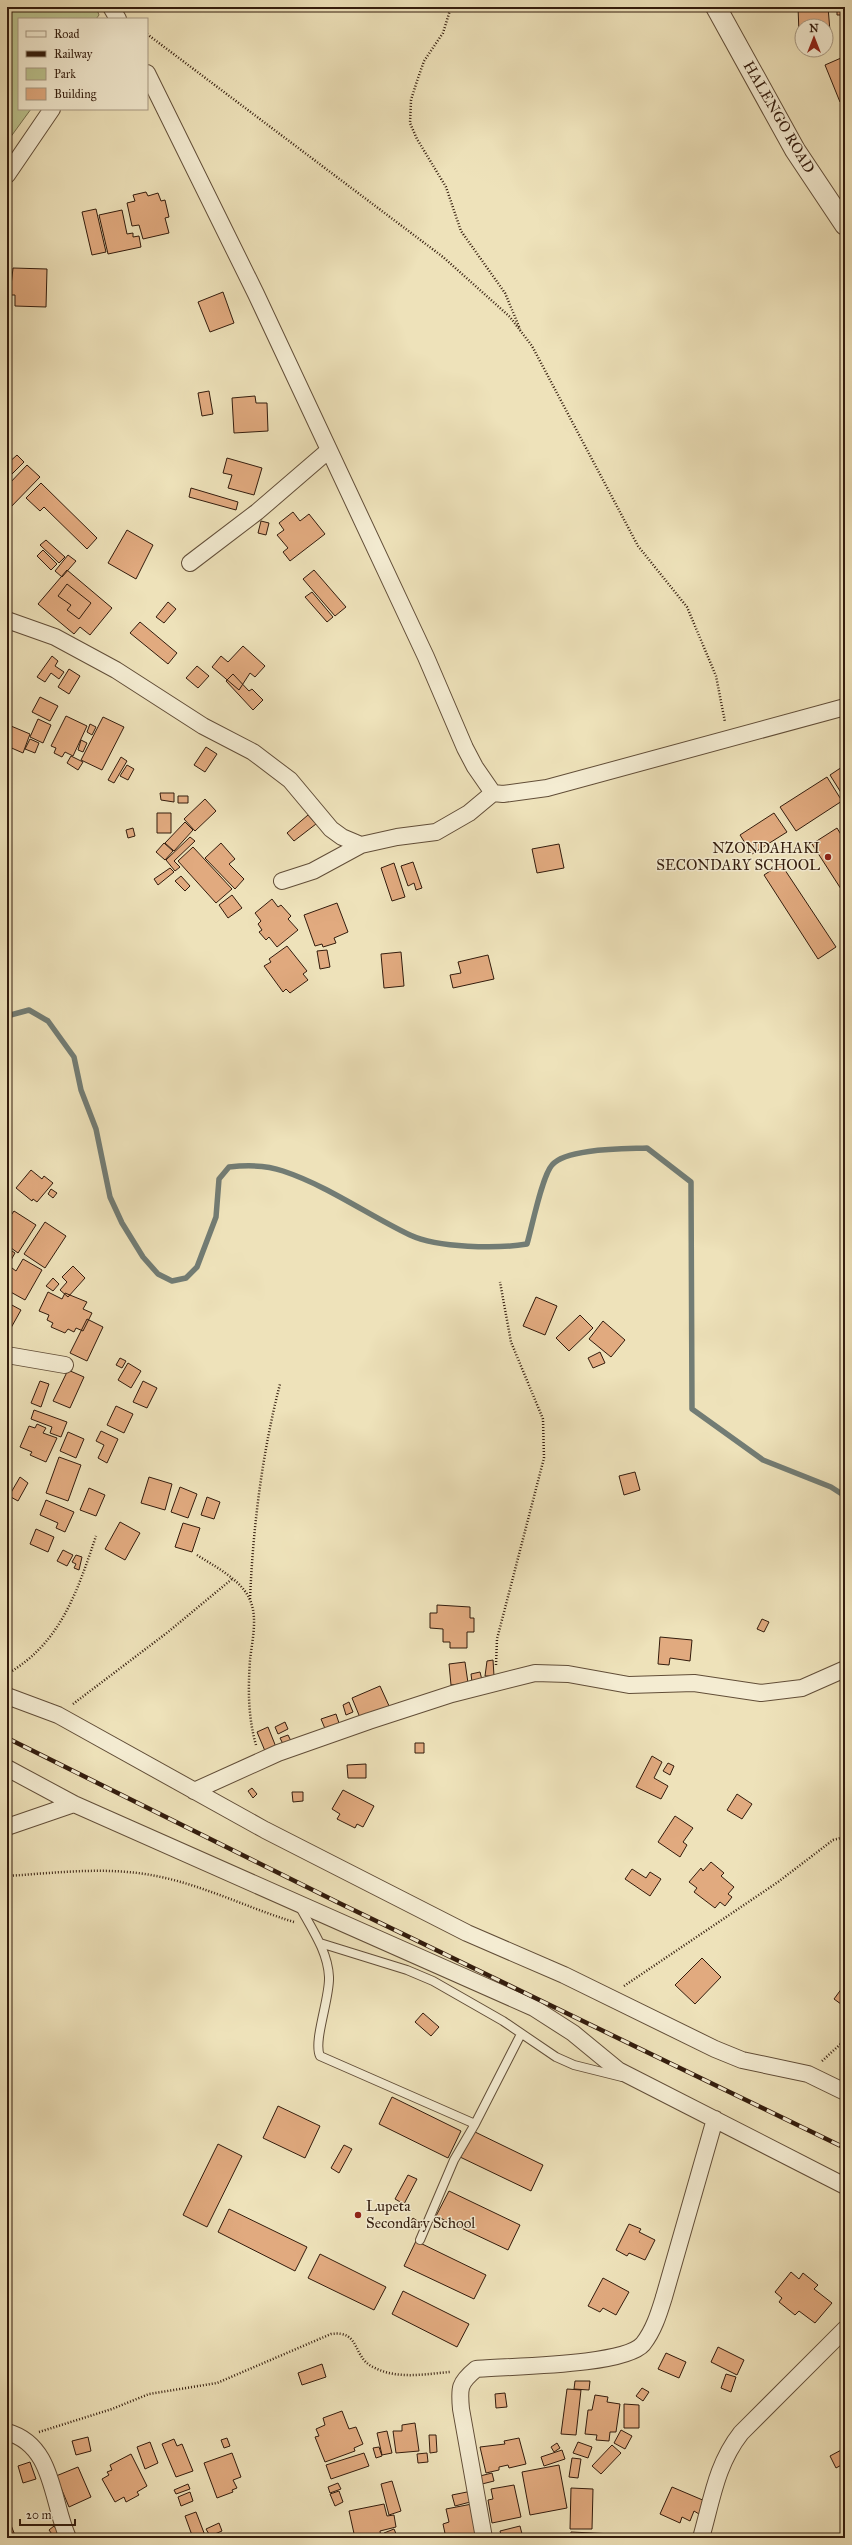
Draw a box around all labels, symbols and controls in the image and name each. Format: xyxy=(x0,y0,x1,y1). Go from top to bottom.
legend xyxy=(18,18,148,110)
north arrow xyxy=(794,18,834,58)
text: N xyxy=(809,22,819,35)
text: Road xyxy=(54,27,80,41)
text: Railway xyxy=(54,47,93,61)
street label: HALENGO ROAD xyxy=(740,58,819,176)
text: Park xyxy=(54,67,76,81)
text: Building xyxy=(54,87,97,102)
place label: NZONDAHAKI SECONDARY SCHOOL xyxy=(656,839,820,874)
marker: NZONDAHAKI SECONDARY SCHOOL xyxy=(823,852,833,862)
place label: Lupeta Secondary School xyxy=(366,2197,476,2232)
marker: Lupeta Secondary School xyxy=(353,2210,363,2220)
scale bar xyxy=(20,2501,75,2527)
text: 20 m xyxy=(26,2508,52,2522)

